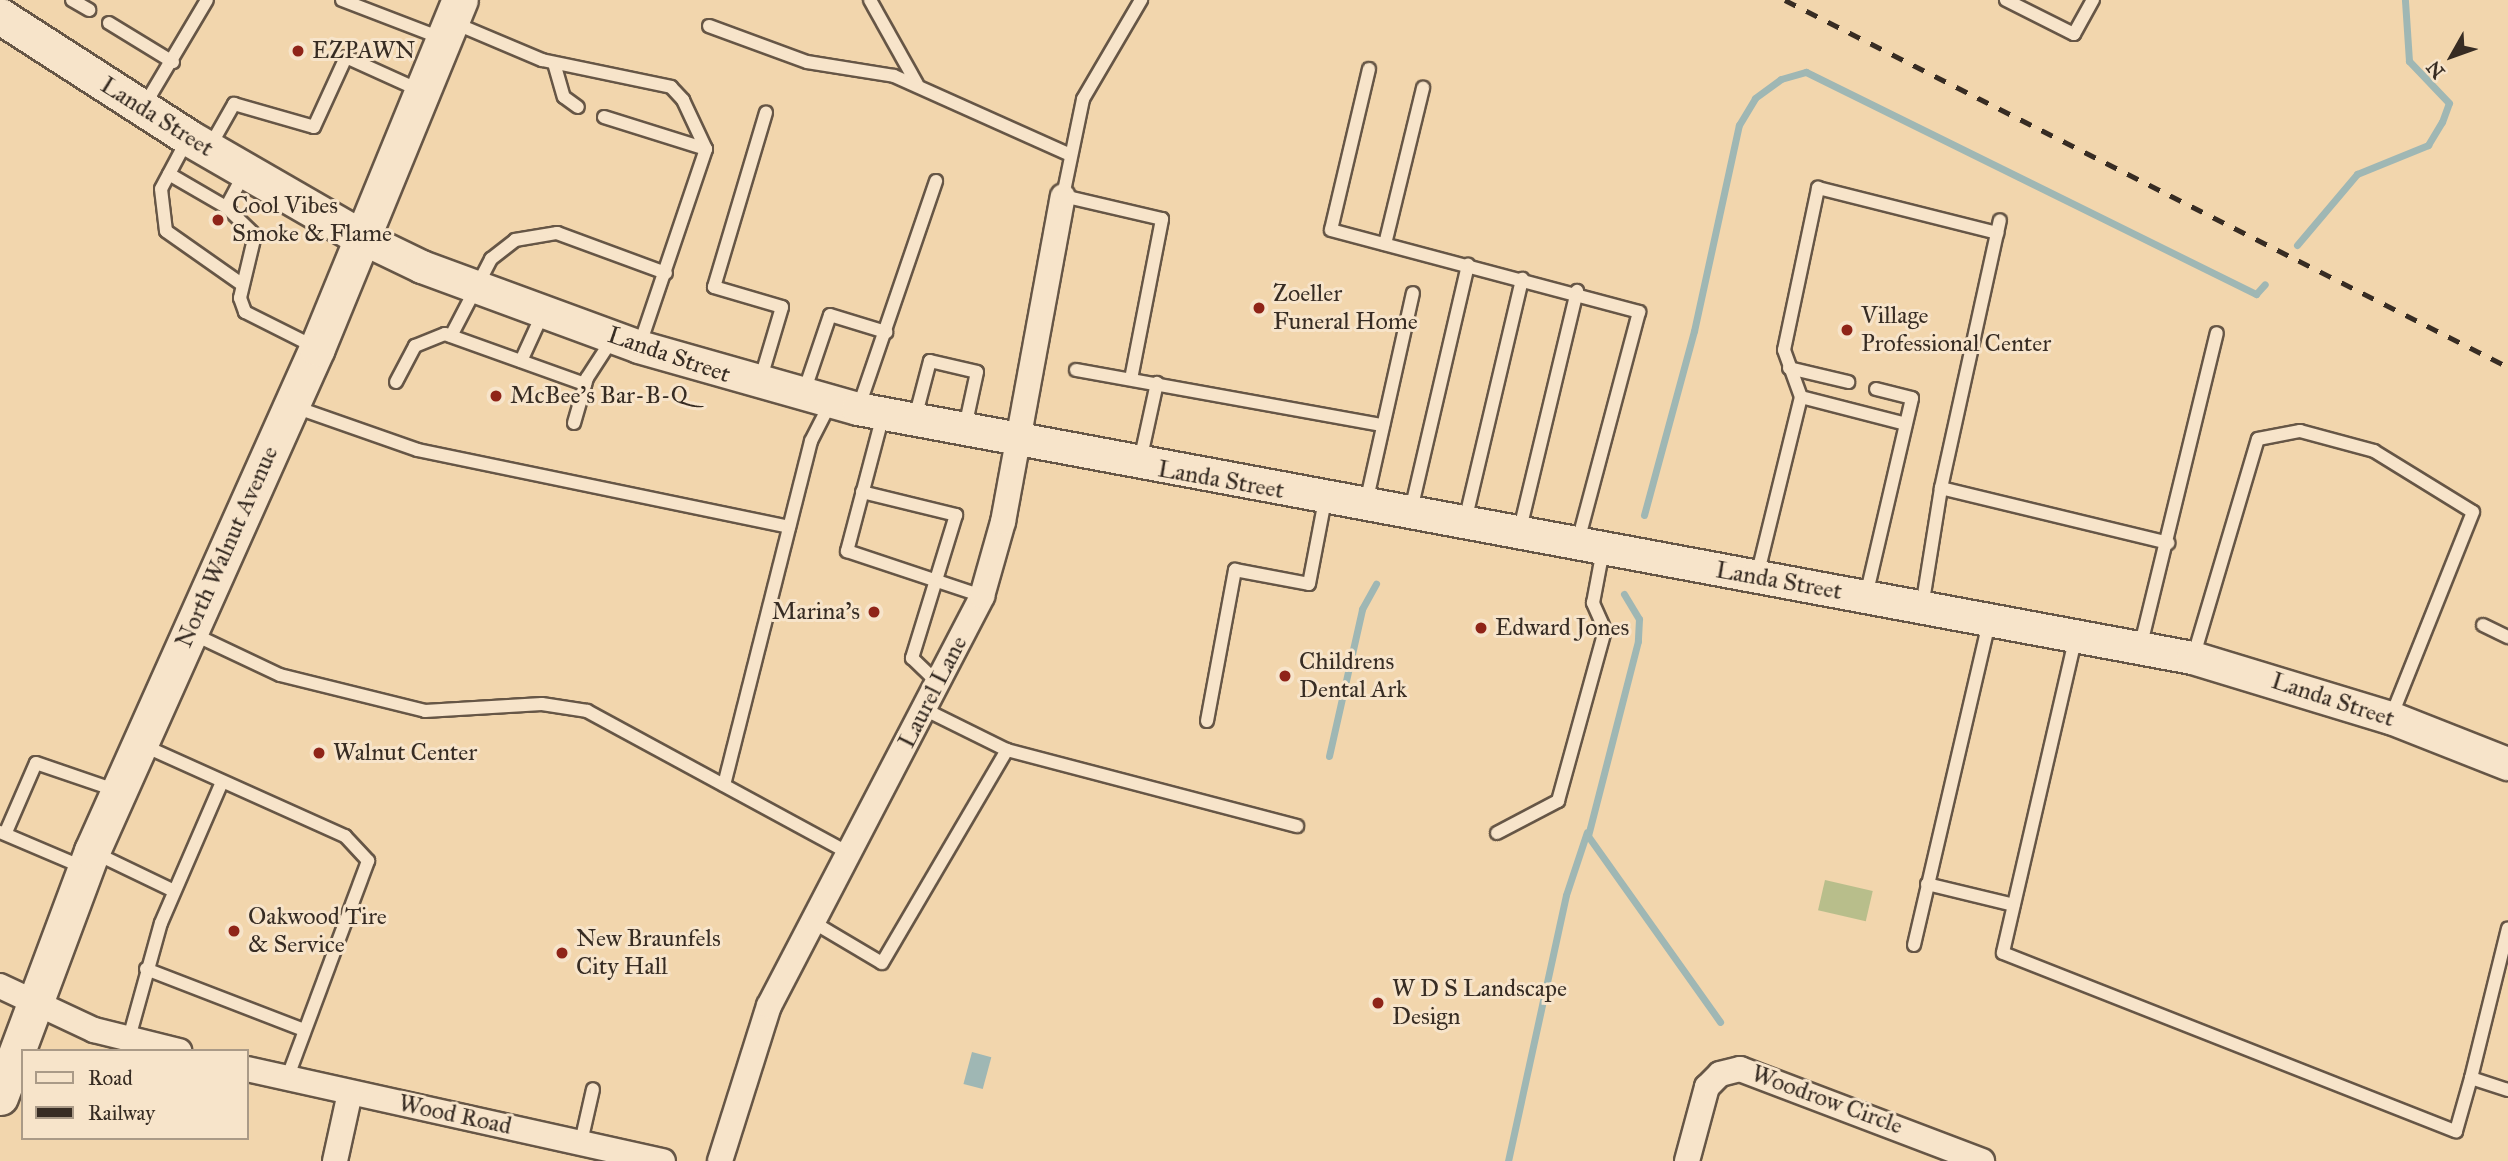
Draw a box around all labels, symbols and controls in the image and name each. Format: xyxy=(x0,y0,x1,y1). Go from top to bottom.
north arrow xyxy=(2417,21,2487,91)
place label: EZPAWN xyxy=(312,37,415,65)
marker: EZPAWN xyxy=(290,43,306,59)
text: N xyxy=(2422,56,2450,83)
street label: Landa Street xyxy=(95,71,219,163)
place label: Cool Vibes Smoke & Flame xyxy=(232,192,392,248)
marker: Cool Vibes Smoke & Flame xyxy=(210,212,226,228)
place label: Zoeller Funeral Home xyxy=(1273,280,1418,336)
marker: Zoeller Funeral Home xyxy=(1251,300,1267,316)
place label: Village Professional Center xyxy=(1861,302,2051,358)
street label: Landa Street xyxy=(604,321,734,389)
marker: Village Professional Center xyxy=(1839,322,1855,338)
place label: McBee's Bar-B-Q xyxy=(510,382,688,410)
marker: McBee's Bar-B-Q xyxy=(488,388,504,404)
street label: North Walnut Avenue xyxy=(170,442,284,652)
street label: Landa Street xyxy=(1156,455,1286,505)
street label: Landa Street xyxy=(1714,556,1844,606)
place label: Marina's xyxy=(772,598,860,626)
marker: Marina's xyxy=(866,604,882,620)
place label: Edward Jones xyxy=(1495,614,1629,642)
marker: Edward Jones xyxy=(1473,620,1489,636)
street label: Laurel Lane xyxy=(892,631,974,753)
place label: Childrens Dental Ark xyxy=(1299,648,1407,704)
street label: Landa Street xyxy=(2268,667,2398,733)
marker: Childrens Dental Ark xyxy=(1277,668,1293,684)
place label: Walnut Center xyxy=(333,739,477,767)
marker: Walnut Center xyxy=(311,745,327,761)
place label: Oakwood Tire & Service xyxy=(248,903,387,959)
marker: Oakwood Tire & Service xyxy=(226,923,242,939)
place label: New Braunfels City Hall xyxy=(576,925,721,981)
marker: New Braunfels City Hall xyxy=(554,945,570,961)
place label: W D S Landscape Design xyxy=(1392,975,1567,1031)
marker: W D S Landscape Design xyxy=(1370,995,1386,1011)
legend xyxy=(21,1049,248,1140)
street label: Woodrow Circle xyxy=(1748,1059,1906,1141)
text: Road xyxy=(88,1065,133,1091)
street label: Wood Road xyxy=(396,1089,514,1141)
text: Railway xyxy=(88,1100,155,1126)

